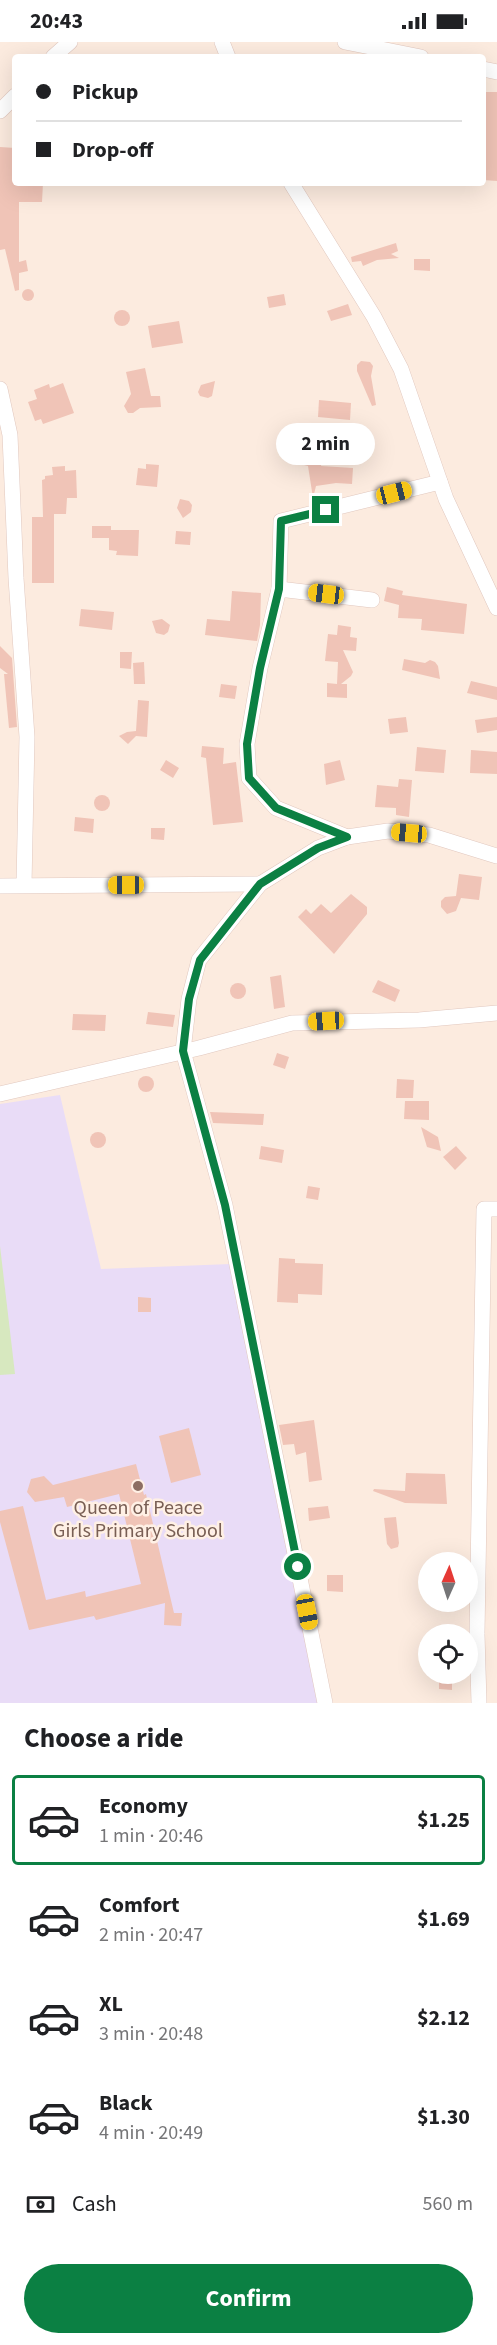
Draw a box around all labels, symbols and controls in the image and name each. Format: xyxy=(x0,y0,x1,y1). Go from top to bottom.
text: 20:43 xyxy=(30,5,83,37)
text: Pickup xyxy=(72,76,138,108)
text: Drop-off xyxy=(72,134,153,166)
callout: 2 min xyxy=(276,423,376,465)
text: 2 min xyxy=(301,430,350,458)
car xyxy=(374,480,414,506)
route end xyxy=(312,496,339,523)
car xyxy=(307,583,345,605)
car xyxy=(390,822,428,844)
car xyxy=(108,876,144,894)
car xyxy=(308,1011,344,1031)
marker: Queen of Peace Girls Primary School xyxy=(131,1479,145,1493)
place label: Queen of Peace Girls Primary School xyxy=(53,1494,223,1545)
north arrow xyxy=(418,1552,478,1612)
map controls xyxy=(418,1552,478,1684)
route start xyxy=(284,1553,311,1580)
car xyxy=(295,1593,319,1631)
button: locate xyxy=(418,1624,478,1684)
text: Choose a ride xyxy=(24,1719,184,1758)
text: Economy xyxy=(99,1790,188,1822)
icon: car xyxy=(27,1793,81,1847)
text: $1.25 xyxy=(417,1804,470,1836)
text: 1 min · 20:46 xyxy=(99,1822,203,1850)
text: Comfort xyxy=(99,1889,180,1921)
icon: car xyxy=(27,1892,81,1946)
text: $1.69 xyxy=(417,1903,470,1935)
text: 2 min · 20:47 xyxy=(99,1921,203,1949)
text: XL xyxy=(99,1988,123,2020)
icon: car xyxy=(27,1991,81,2045)
text: $2.12 xyxy=(417,2002,470,2034)
text: 3 min · 20:48 xyxy=(99,2020,203,2048)
text: Black xyxy=(99,2087,153,2119)
icon: car xyxy=(27,2090,81,2144)
text: $1.30 xyxy=(417,2101,470,2133)
text: 4 min · 20:49 xyxy=(99,2119,203,2147)
icon: cash xyxy=(24,2188,57,2221)
text: Cash xyxy=(72,2188,117,2220)
text: 560 m xyxy=(423,2190,473,2218)
button: Confirm xyxy=(24,2264,473,2333)

